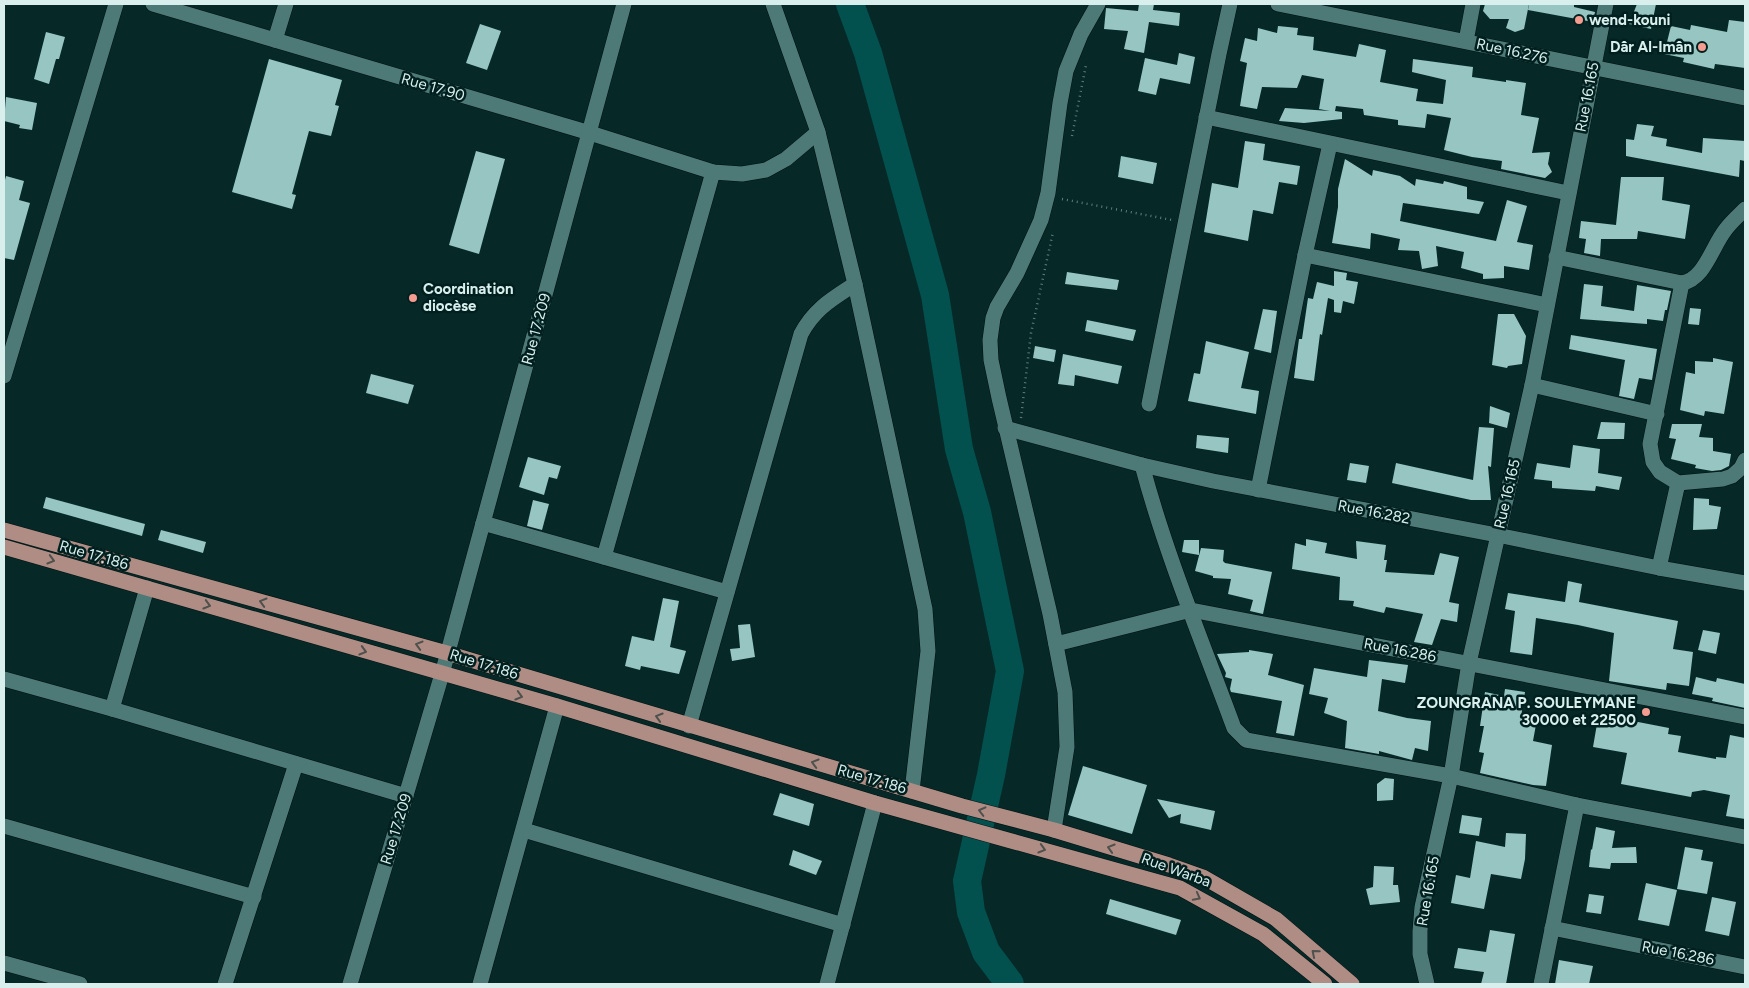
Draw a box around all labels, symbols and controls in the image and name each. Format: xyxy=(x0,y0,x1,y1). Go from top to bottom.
place label: wend-kouni xyxy=(1589,11,1671,29)
marker: wend-kouni xyxy=(1573,14,1585,26)
street label: Rue 16.276 xyxy=(1475,35,1550,67)
place label: Dâr Al-Imân xyxy=(1610,38,1692,56)
marker: Dâr Al-Imân xyxy=(1696,41,1708,53)
street label: Rue 16.165 xyxy=(1571,61,1603,133)
street label: Rue 17.90 xyxy=(399,69,467,105)
place label: Coordination diocèse xyxy=(423,280,514,315)
street label: Rue 17.209 xyxy=(518,291,554,367)
marker: Coordination diocèse xyxy=(407,292,419,304)
street label: Rue 16.165 xyxy=(1490,457,1524,531)
street label: Rue 16.282 xyxy=(1336,496,1412,528)
street label: Rue 17.186 xyxy=(57,537,131,574)
one-way arrow xyxy=(46,555,54,565)
one-way arrow xyxy=(259,597,267,607)
one-way arrow xyxy=(202,600,210,610)
street label: Rue 16.286 xyxy=(1362,634,1438,666)
one-way arrow xyxy=(416,641,424,651)
one-way arrow xyxy=(358,645,366,655)
street label: Rue 17.186 xyxy=(447,645,521,683)
one-way arrow xyxy=(514,690,522,700)
place label: ZOUNGRANA P. SOULEYMANE 30000 et 22500 xyxy=(1417,694,1636,729)
marker: ZOUNGRANA P. SOULEYMANE 30000 et 22500 xyxy=(1640,706,1652,718)
one-way arrow xyxy=(655,712,663,722)
one-way arrow xyxy=(811,758,819,768)
street label: Rue 17.186 xyxy=(835,761,909,798)
street label: Rue 17.209 xyxy=(377,791,415,867)
one-way arrow xyxy=(978,807,986,817)
one-way arrow xyxy=(1107,843,1115,853)
one-way arrow xyxy=(1037,844,1045,854)
street label: Rue Warba xyxy=(1139,849,1213,891)
street label: Rue 16.165 xyxy=(1413,855,1443,927)
one-way arrow xyxy=(1191,891,1200,901)
street label: Rue 16.286 xyxy=(1640,937,1716,969)
one-way arrow xyxy=(1312,950,1321,958)

